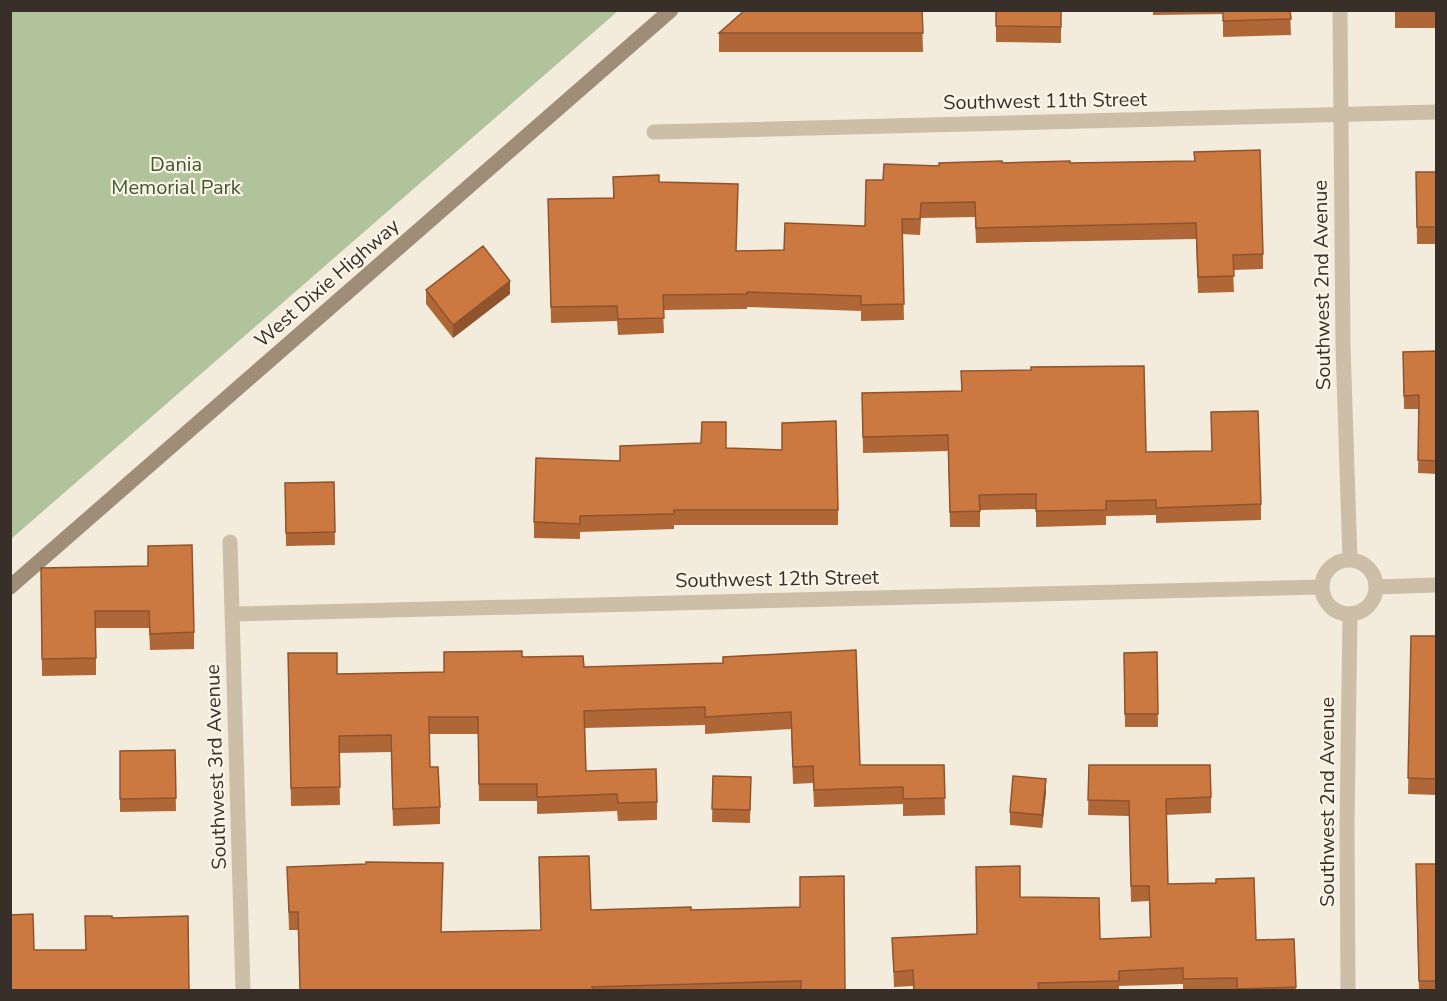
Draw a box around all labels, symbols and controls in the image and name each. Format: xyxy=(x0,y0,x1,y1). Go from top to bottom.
street label: Southwest 11th Street xyxy=(943,86,1148,116)
park label: Dania Memorial Park xyxy=(111,151,242,201)
street label: Southwest 2nd Avenue xyxy=(1307,180,1337,390)
street label: West Dixie Highway xyxy=(249,212,406,353)
street label: Southwest 12th Street xyxy=(675,564,880,594)
street label: Southwest 3rd Avenue xyxy=(199,664,233,870)
street label: Southwest 2nd Avenue xyxy=(1314,697,1341,907)

